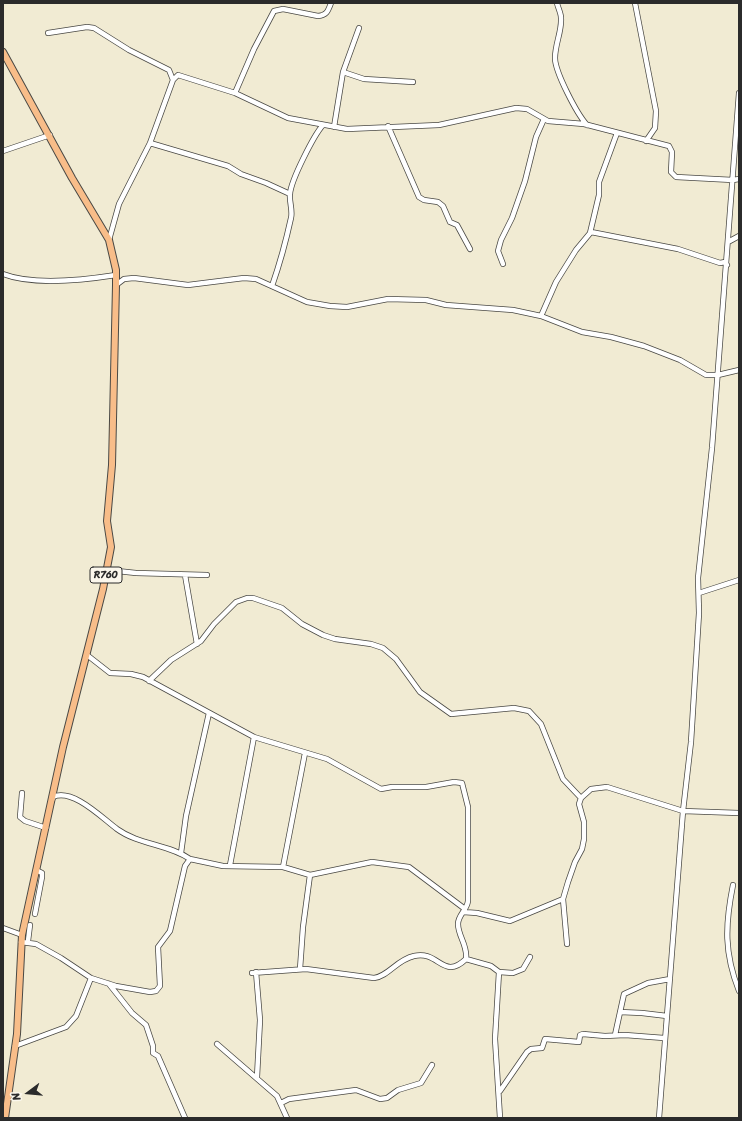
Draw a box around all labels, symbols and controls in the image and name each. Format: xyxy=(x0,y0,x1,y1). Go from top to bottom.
road number: R760 xyxy=(90,567,122,583)
north arrow xyxy=(8,1073,48,1113)
text: N xyxy=(6,1090,26,1103)

